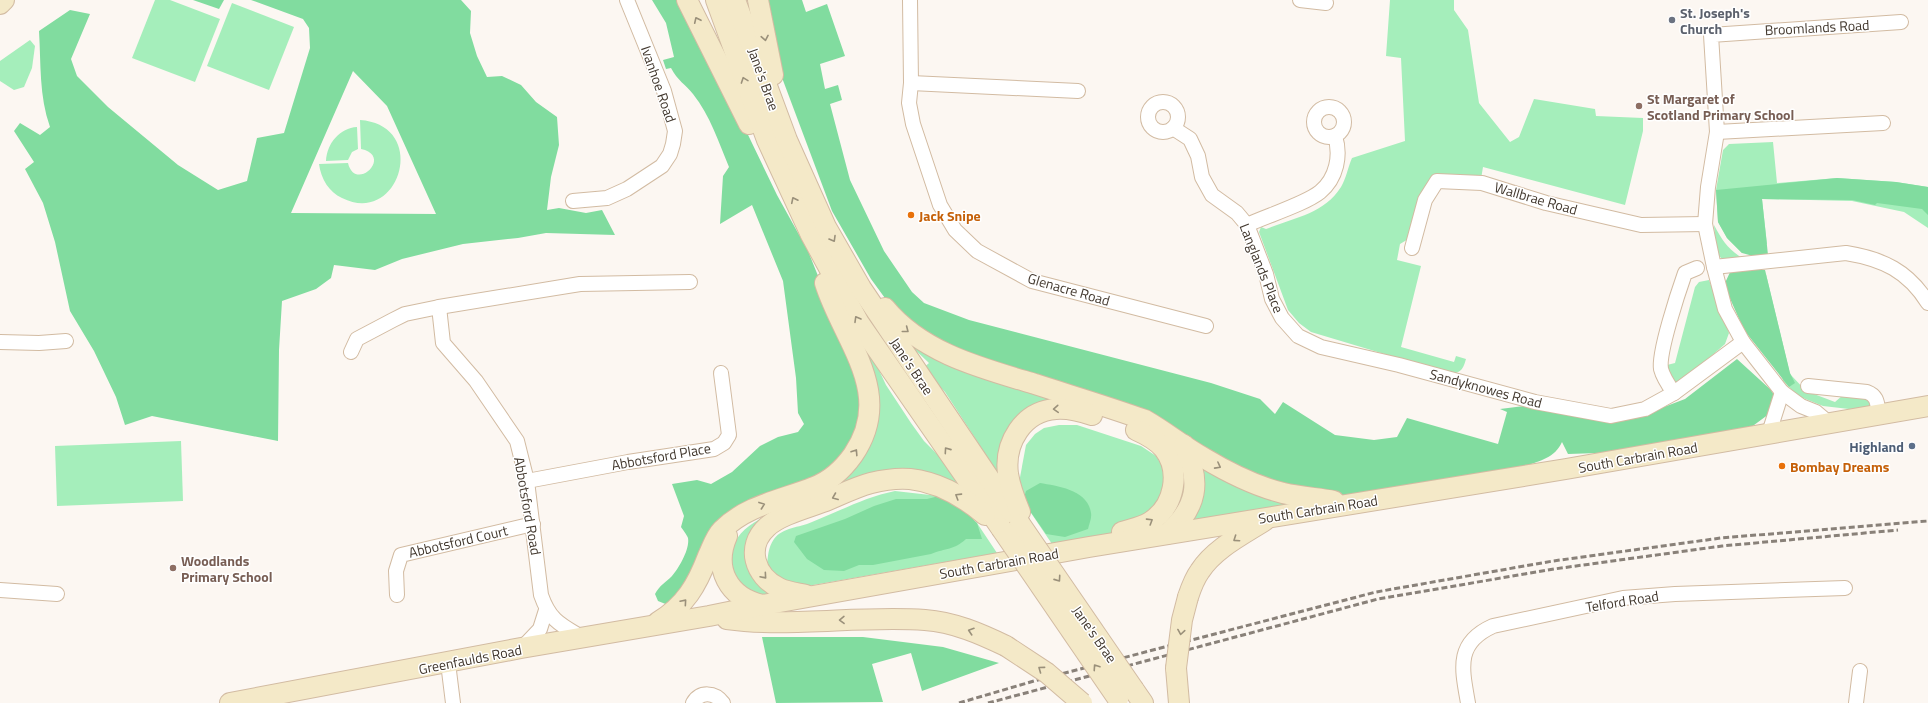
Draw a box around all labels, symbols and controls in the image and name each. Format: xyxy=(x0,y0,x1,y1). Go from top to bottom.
place label: St. Joseph's Church xyxy=(1680,2,1750,39)
street label: Broomlands Road xyxy=(1764,14,1870,40)
marker: St. Joseph's Church xyxy=(1667,15,1677,25)
one-way arrow xyxy=(694,17,702,25)
one-way arrow xyxy=(760,35,769,41)
street label: Ivanhoe Road xyxy=(636,43,682,125)
street label: Jane's Brae xyxy=(743,45,785,113)
one-way arrow xyxy=(740,76,749,83)
place label: St Margaret of Scotland Primary School xyxy=(1647,88,1794,125)
marker: St Margaret of Scotland Primary School xyxy=(1634,101,1644,111)
street label: Wallbrae Road xyxy=(1492,176,1580,220)
one-way arrow xyxy=(791,197,799,204)
place label: Jack Snipe xyxy=(919,205,981,226)
marker: Jack Snipe xyxy=(906,210,916,220)
street label: Langlands Place xyxy=(1235,220,1289,316)
one-way arrow xyxy=(828,235,835,242)
street label: Glenacre Road xyxy=(1025,267,1113,311)
one-way arrow xyxy=(855,316,862,323)
one-way arrow xyxy=(902,325,909,332)
street label: Jane's Brae xyxy=(885,333,939,399)
street label: Sandyknowes Road xyxy=(1428,363,1544,413)
one-way arrow xyxy=(1053,405,1059,414)
street label: South Carbrain Road xyxy=(1577,436,1699,478)
place label: Highland xyxy=(1849,436,1904,457)
street label: Abbotsford Place xyxy=(610,437,712,475)
marker: Highland xyxy=(1907,441,1917,451)
one-way arrow xyxy=(945,447,952,454)
one-way arrow xyxy=(850,449,858,456)
street label: Abbotsford Road xyxy=(509,455,547,557)
place label: Bombay Dreams xyxy=(1790,456,1890,477)
one-way arrow xyxy=(1214,461,1221,468)
marker: Bombay Dreams xyxy=(1777,461,1787,471)
street label: South Carbrain Road xyxy=(1257,489,1379,529)
one-way arrow xyxy=(831,493,838,501)
one-way arrow xyxy=(956,493,963,500)
one-way arrow xyxy=(759,501,766,509)
one-way arrow xyxy=(1146,518,1153,526)
street label: Abbotsford Court xyxy=(406,519,510,563)
one-way arrow xyxy=(1233,534,1240,542)
street label: South Carbrain Road xyxy=(938,542,1060,584)
place label: Woodlands Primary School xyxy=(181,550,273,587)
marker: Woodlands Primary School xyxy=(168,563,178,573)
one-way arrow xyxy=(759,572,766,579)
one-way arrow xyxy=(1053,575,1061,582)
street label: Telford Road xyxy=(1584,585,1660,617)
one-way arrow xyxy=(679,599,686,607)
street label: Jane's Brae xyxy=(1068,601,1122,667)
one-way arrow xyxy=(839,616,845,624)
one-way arrow xyxy=(967,627,974,635)
one-way arrow xyxy=(1177,629,1186,635)
street label: Greenfaulds Road xyxy=(417,639,523,679)
one-way arrow xyxy=(1093,664,1101,671)
one-way arrow xyxy=(1039,666,1046,673)

